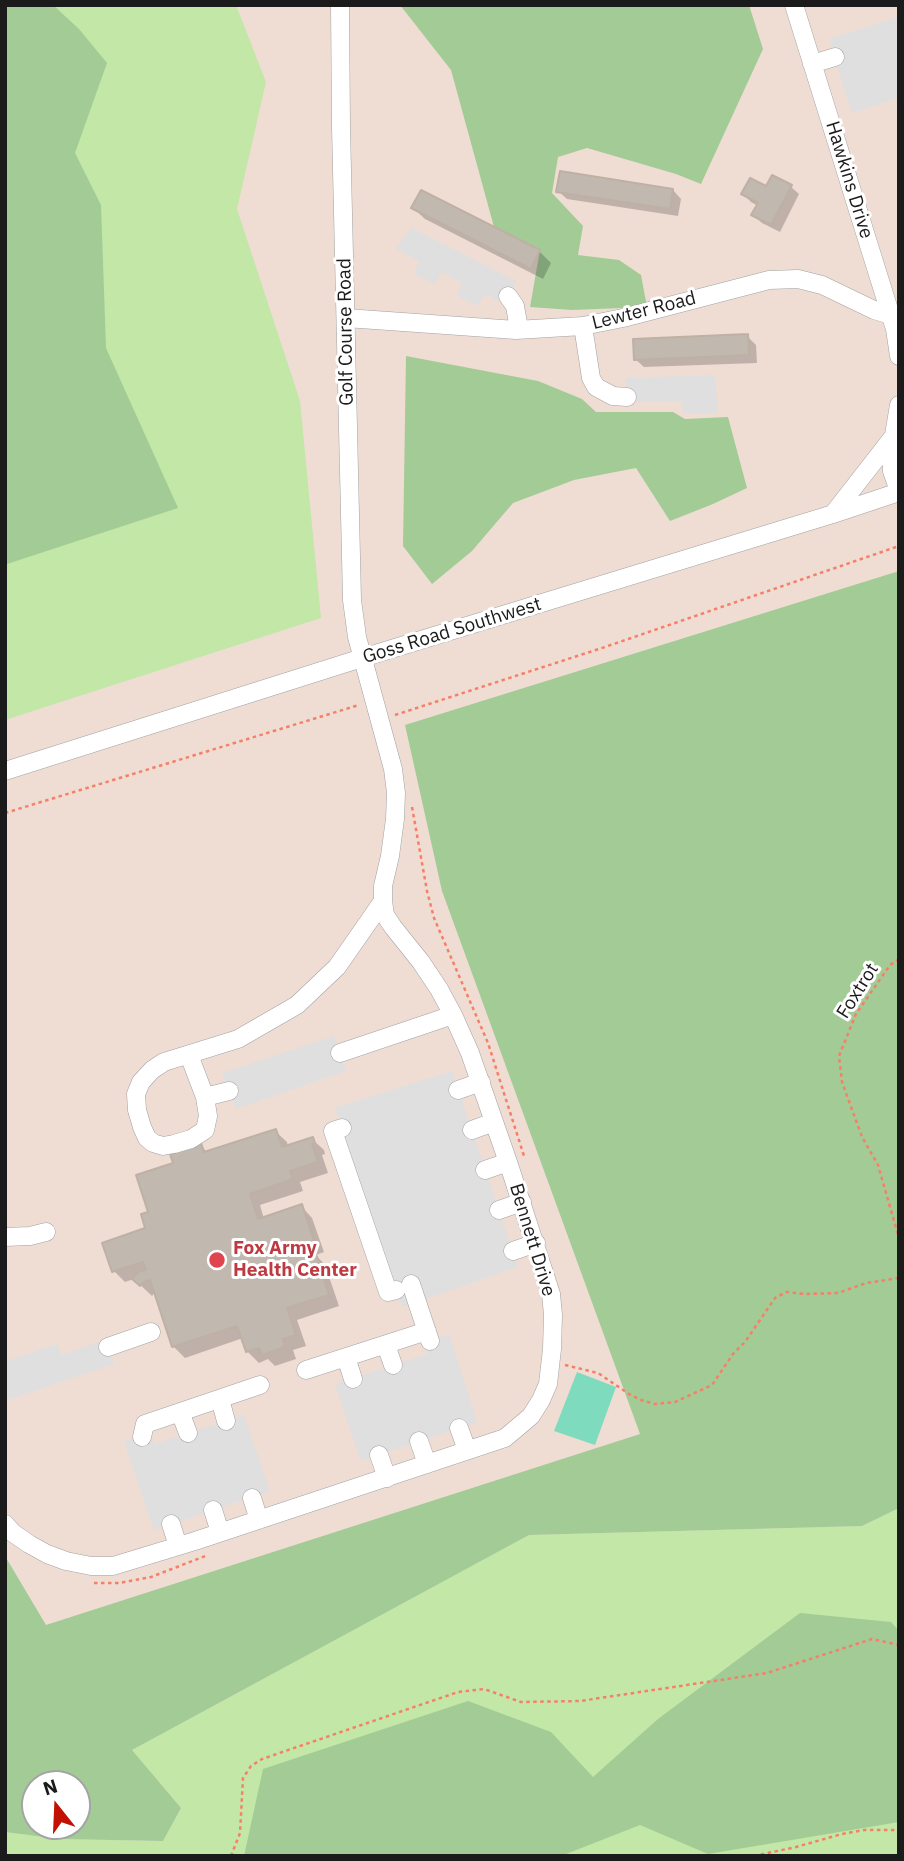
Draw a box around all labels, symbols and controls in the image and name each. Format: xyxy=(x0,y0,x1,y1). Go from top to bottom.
street label: Hawkins Drive xyxy=(820,119,878,241)
street label: Golf Course Road xyxy=(333,258,359,406)
street label: Lewter Road xyxy=(590,287,698,335)
street label: Goss Road Southwest xyxy=(360,593,544,669)
street label: Foxtrot xyxy=(832,959,884,1023)
street label: Bennett Drive xyxy=(504,1181,560,1299)
place label: Fox Army Health Center xyxy=(233,1238,357,1282)
marker: Fox Army Health Center xyxy=(207,1250,227,1270)
north arrow xyxy=(21,1770,91,1840)
text: N xyxy=(40,1773,60,1800)

